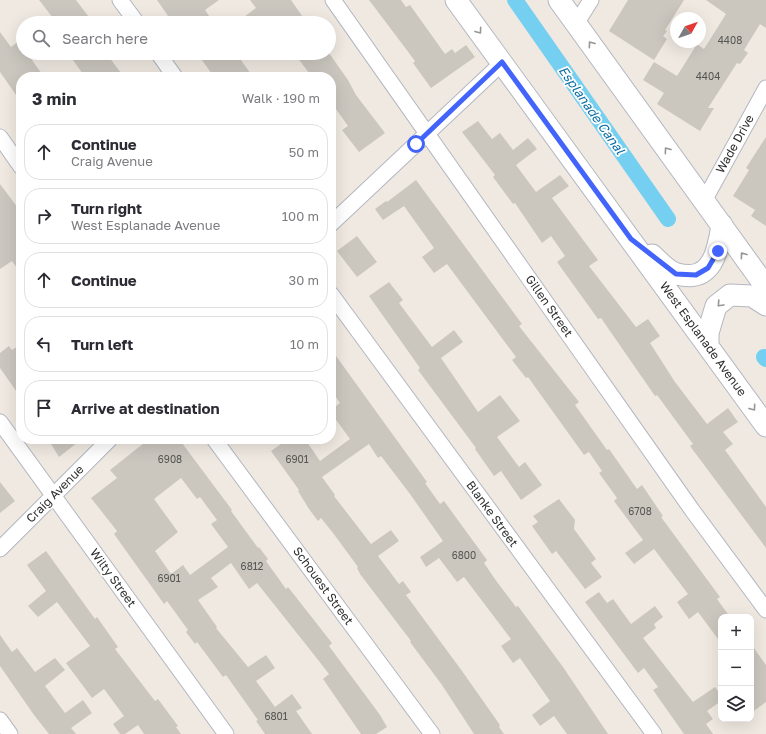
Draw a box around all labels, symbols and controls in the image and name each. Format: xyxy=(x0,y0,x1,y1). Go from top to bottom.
north arrow xyxy=(670,12,706,48)
search box xyxy=(16,16,336,60)
icon: search xyxy=(30,27,52,49)
one-way arrow xyxy=(474,27,481,34)
text: Search here xyxy=(62,29,148,47)
house number: 4408 xyxy=(718,34,742,46)
one-way arrow xyxy=(589,42,596,49)
water label: Esplanade Canal xyxy=(556,63,629,158)
house number: 4404 xyxy=(696,70,720,82)
text: 3 min xyxy=(32,88,76,109)
text: Walk · 190 m xyxy=(242,90,320,106)
street label: Wade Drive xyxy=(712,112,757,176)
text: Continue xyxy=(71,135,137,153)
route start xyxy=(407,135,425,153)
icon: ahead xyxy=(33,141,55,163)
text: 50 m xyxy=(289,144,319,160)
one-way arrow xyxy=(665,147,672,154)
text: Craig Avenue xyxy=(71,153,153,169)
text: Turn right xyxy=(71,199,142,217)
icon: right xyxy=(33,205,55,227)
text: 100 m xyxy=(282,208,319,224)
text: West Esplanade Avenue xyxy=(71,217,220,233)
route end xyxy=(709,242,727,260)
one-way arrow xyxy=(741,253,748,260)
icon: ahead xyxy=(33,269,55,291)
text: Continue xyxy=(71,271,137,289)
text: 30 m xyxy=(289,272,319,288)
street label: Gillen Street xyxy=(523,272,576,340)
street label: West Esplanade Avenue xyxy=(657,279,750,399)
one-way arrow xyxy=(717,299,724,307)
icon: left xyxy=(33,333,55,355)
text: Turn left xyxy=(71,335,133,353)
text: 10 m xyxy=(290,336,319,352)
icon: arrive xyxy=(33,397,55,419)
text: Arrive at destination xyxy=(71,399,220,417)
one-way arrow xyxy=(748,404,755,411)
house number: 6908 xyxy=(158,453,182,465)
house number: 6901 xyxy=(285,453,309,465)
street label: Craig Avenue xyxy=(23,462,87,526)
street label: Blanke Street xyxy=(463,478,522,550)
house number: 6708 xyxy=(628,505,652,517)
street label: Schouest Street xyxy=(290,544,357,628)
street label: Wilty Street xyxy=(87,546,140,610)
house number: 6800 xyxy=(452,549,476,561)
house number: 6812 xyxy=(241,560,264,572)
house number: 6901 xyxy=(157,572,181,584)
map controls xyxy=(718,614,754,722)
button: + xyxy=(718,614,754,650)
button: − xyxy=(718,650,754,686)
button: layers xyxy=(718,686,754,722)
house number: 6801 xyxy=(264,710,288,722)

